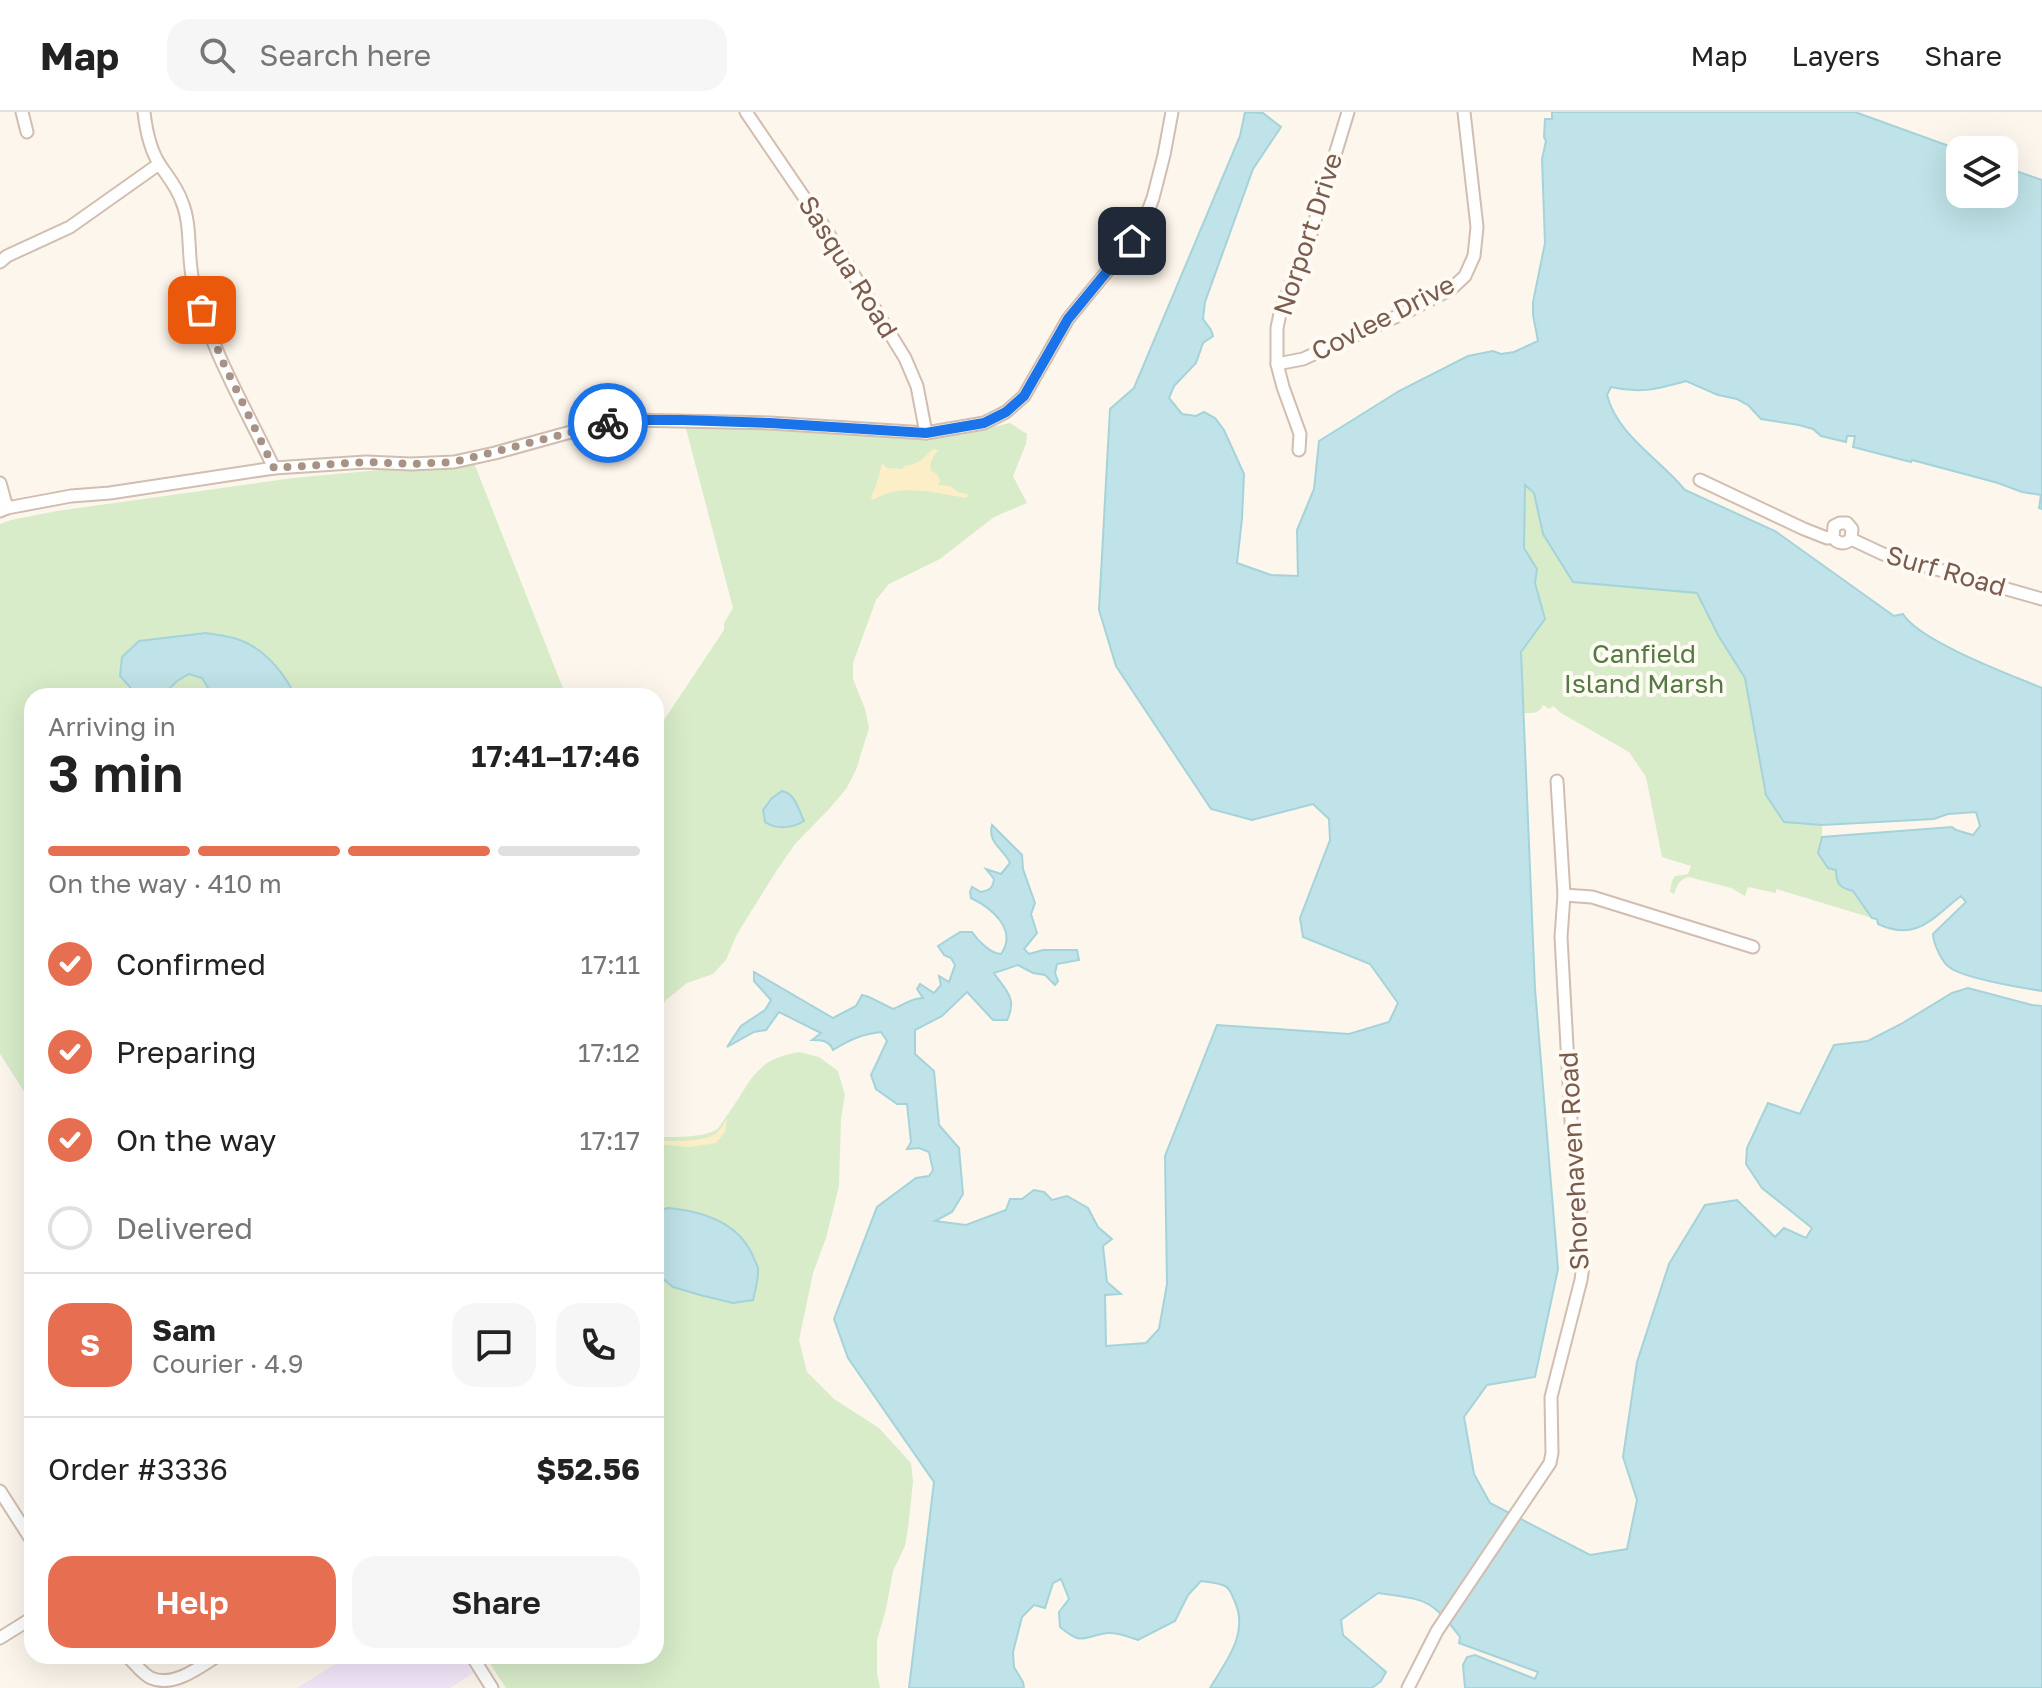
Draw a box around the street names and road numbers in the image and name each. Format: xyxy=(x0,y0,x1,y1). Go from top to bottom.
street label: Norport Drive xyxy=(1267,149,1348,319)
street label: Sasqua Road xyxy=(792,190,904,344)
street label: Covlee Drive xyxy=(1306,268,1460,367)
street label: Surf Road xyxy=(1883,539,2009,602)
street label: Shorehaven Road xyxy=(1552,1051,1595,1271)

